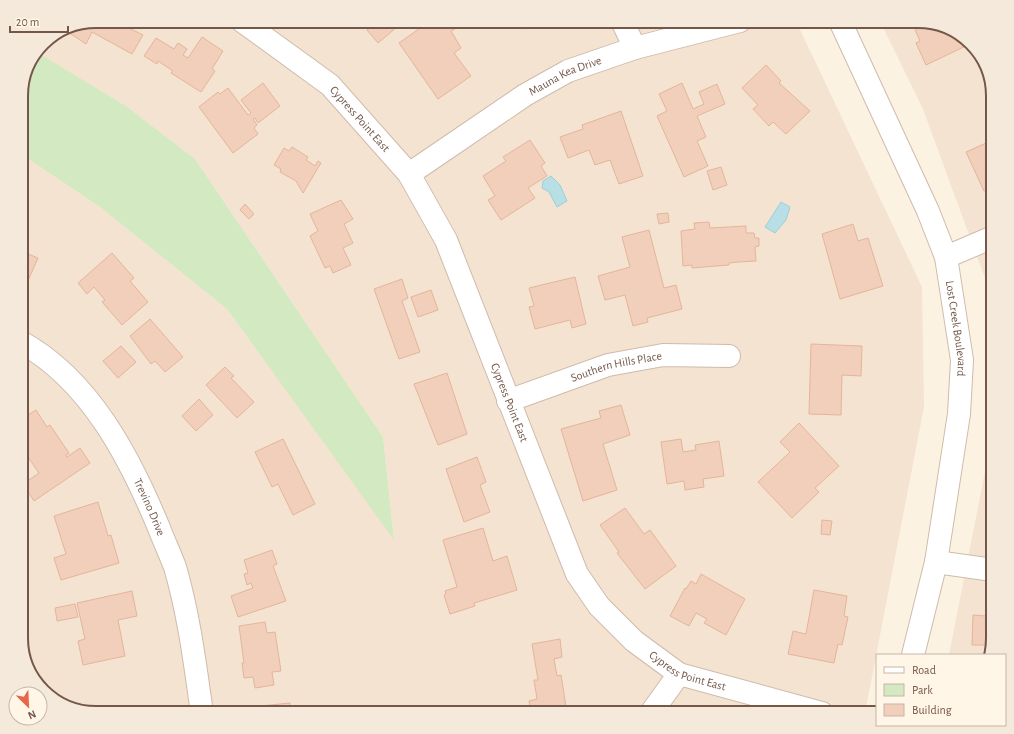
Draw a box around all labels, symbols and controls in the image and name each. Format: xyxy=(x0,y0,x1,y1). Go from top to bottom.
scale bar xyxy=(10,8,68,34)
text: 20 m xyxy=(16,16,39,28)
street label: Mauna Kea Drive xyxy=(527,54,603,98)
street label: Cypress Point East xyxy=(328,84,392,154)
street label: Lost Creek Boulevard xyxy=(944,280,968,377)
street label: Southern Hills Place xyxy=(569,349,663,384)
street label: Cypress Point East xyxy=(489,361,531,444)
street label: Trevino Drive xyxy=(132,476,167,537)
street label: Cypress Point East xyxy=(647,648,727,693)
legend xyxy=(876,654,1006,726)
text: Road xyxy=(912,664,936,676)
text: Park xyxy=(912,684,933,696)
north arrow xyxy=(8,686,48,726)
text: Building xyxy=(912,704,952,716)
text: N xyxy=(26,708,38,721)

